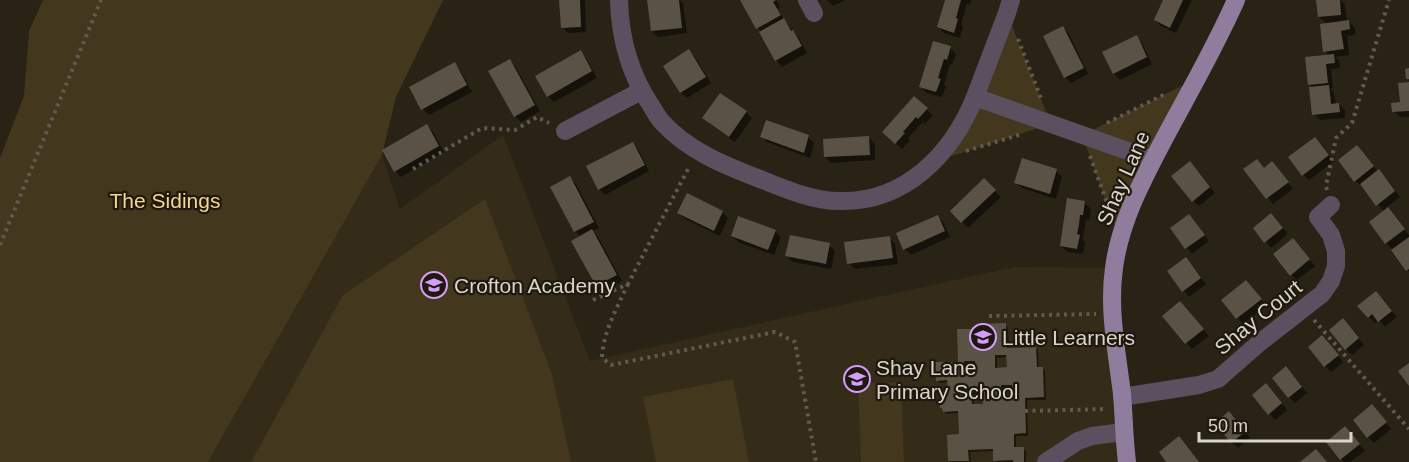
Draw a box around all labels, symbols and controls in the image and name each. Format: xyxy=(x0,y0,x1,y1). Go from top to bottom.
street label: Shay Lane xyxy=(1092,127,1154,229)
park label: The Sidings xyxy=(110,189,220,212)
school or university icon: Crofton Academy xyxy=(419,270,449,300)
place label: Crofton Academy xyxy=(454,274,616,297)
street label: Shay Court xyxy=(1210,275,1306,359)
school or university icon: Little Learners xyxy=(968,322,998,352)
place label: Little Learners xyxy=(1002,326,1135,349)
place label: Shay Lane Primary School xyxy=(876,356,1018,403)
school or university icon: Shay Lane Primary School xyxy=(842,364,872,394)
scale bar xyxy=(1199,405,1350,443)
text: 50 m xyxy=(1208,416,1248,436)

